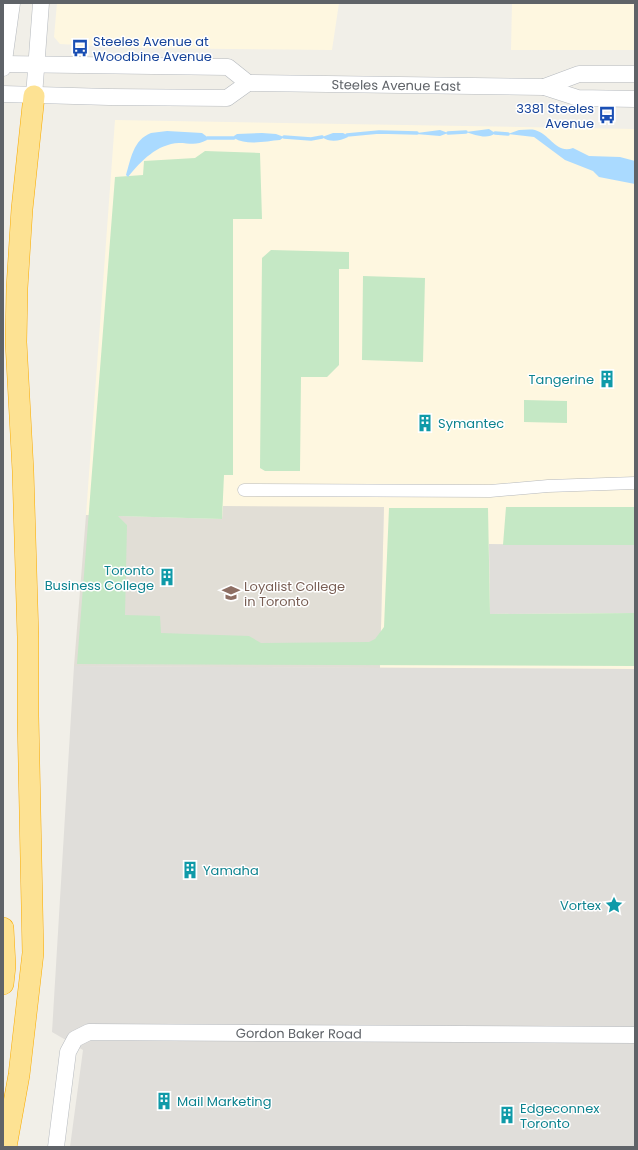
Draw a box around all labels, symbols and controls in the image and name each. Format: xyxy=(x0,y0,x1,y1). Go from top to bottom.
place label: Steeles Avenue at Woodbine Avenue xyxy=(93,32,212,66)
bus stop icon: Steeles Avenue at Woodbine Avenue xyxy=(70,38,90,58)
street label: Steeles Avenue East xyxy=(331,75,461,95)
place label: 3381 Steeles Avenue xyxy=(516,99,594,133)
bus stop icon: 3381 Steeles Avenue xyxy=(597,105,617,125)
building icon: Tangerine xyxy=(597,369,617,389)
place label: Tangerine xyxy=(529,370,594,389)
building icon: Symantec xyxy=(415,413,435,433)
place label: Symantec xyxy=(438,414,504,433)
place label: Toronto Business College xyxy=(45,561,154,595)
building icon: Toronto Business College xyxy=(157,567,177,587)
place label: Loyalist College in Toronto xyxy=(244,577,345,611)
school or university icon: Loyalist College in Toronto xyxy=(221,583,241,603)
building icon: Yamaha xyxy=(180,860,200,880)
place label: Yamaha xyxy=(203,861,259,880)
place icon: Vortex xyxy=(604,895,624,915)
place label: Vortex xyxy=(560,896,602,915)
street label: Gordon Baker Road xyxy=(236,1023,362,1043)
building icon: Mail Marketing xyxy=(154,1091,174,1111)
place label: Mail Marketing xyxy=(177,1092,271,1111)
place label: Edgeconnex Toronto xyxy=(520,1099,600,1133)
building icon: Edgeconnex Toronto xyxy=(497,1105,517,1125)

